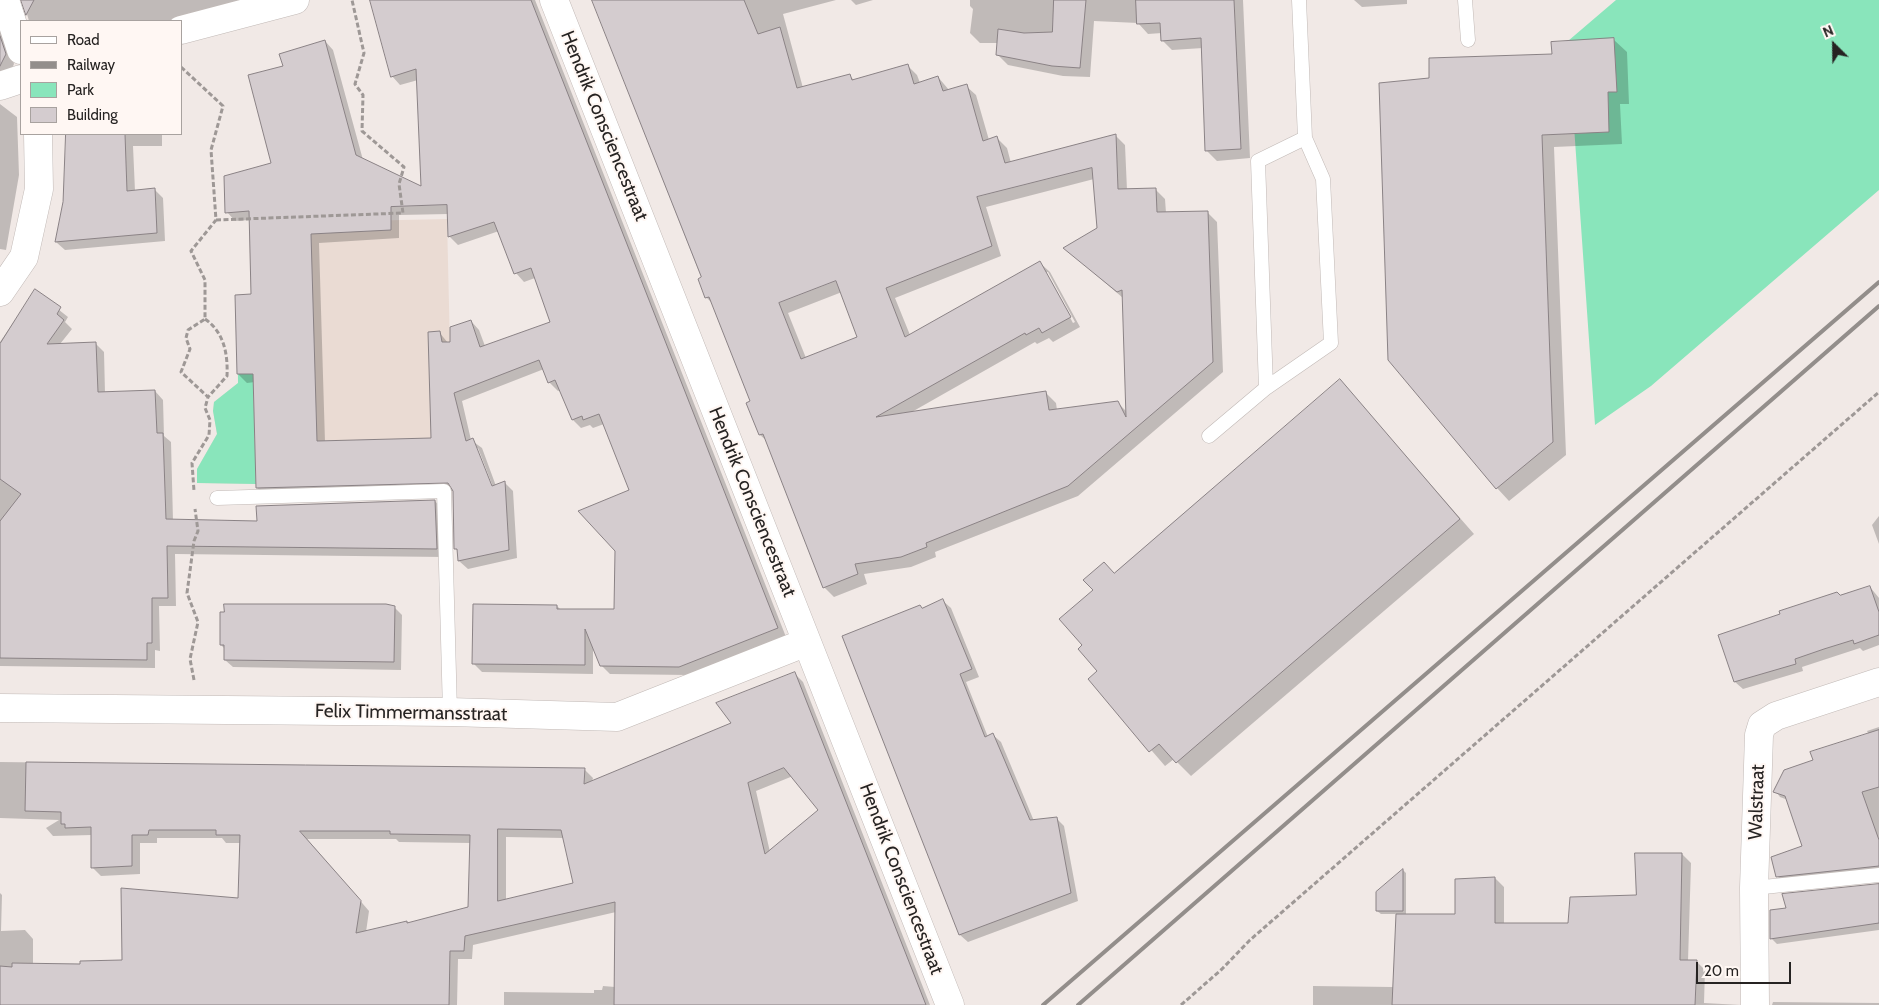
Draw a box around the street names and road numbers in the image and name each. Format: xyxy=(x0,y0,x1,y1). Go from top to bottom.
street label: Hendrik Consciencestraat xyxy=(555,28,653,224)
street label: Hendrik Consciencestraat xyxy=(703,404,801,600)
street label: Felix Timmermansstraat xyxy=(315,700,507,726)
street label: Walstraat xyxy=(1744,764,1770,840)
street label: Hendrik Consciencestraat xyxy=(854,780,948,978)

